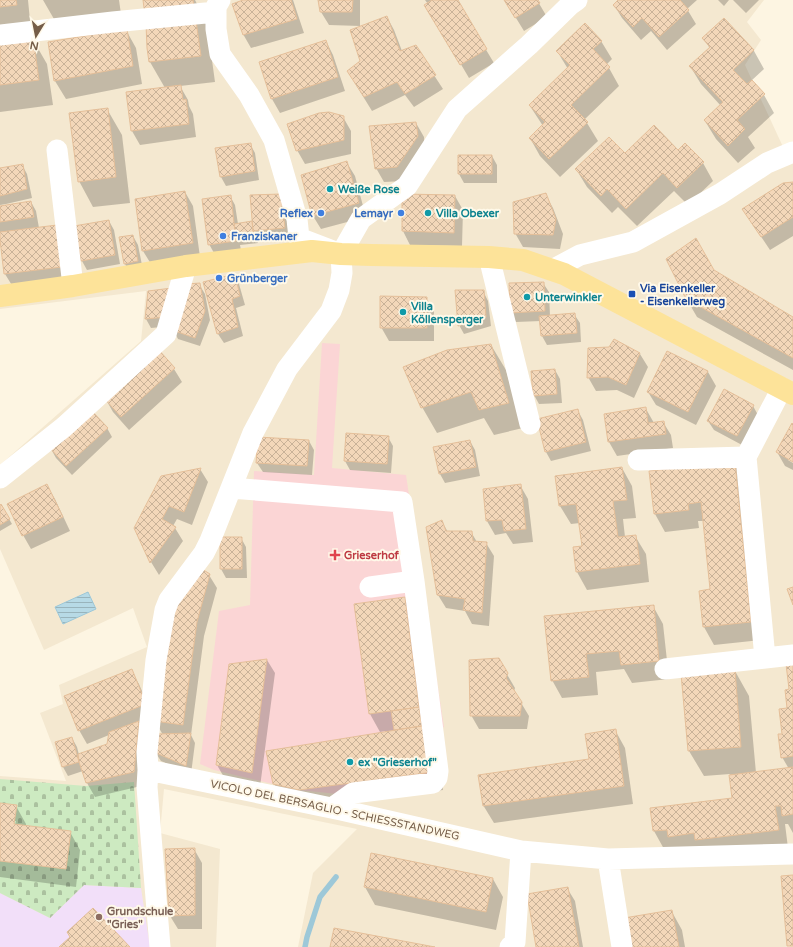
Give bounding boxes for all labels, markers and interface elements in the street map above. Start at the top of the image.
north arrow [16,16,56,56]
text: N [29,38,40,53]
place label: Weiße Rose [338,183,400,196]
marker: Weiße Rose [325,184,335,194]
place label: Reflex [280,207,313,220]
place label: Lemayr [354,207,394,221]
place label: Villa Obexer [436,207,500,220]
marker: Reflex [316,208,326,218]
marker: Lemayr [396,208,406,218]
marker: Villa Obexer [423,208,433,218]
place label: Franziskaner [231,230,298,243]
marker: Franziskaner [218,231,228,241]
place label: Grünberger [227,272,288,286]
marker: Grünberger [214,273,224,283]
place label: Via Eisenkeller - Eisenkellerweg [640,282,725,309]
marker: Via Eisenkeller - Eisenkellerweg [627,289,637,299]
place label: Unterwinkler [535,291,602,304]
marker: Unterwinkler [522,292,532,302]
place label: Villa Köllensperger [411,300,484,327]
marker: Villa Köllensperger [398,307,408,317]
marker: Grieserhof [329,549,341,561]
place label: Grieserhof [344,549,400,562]
place label: ex "Grieserhof" [358,756,437,769]
marker: ex "Grieserhof" [345,757,355,767]
street label: VICOLO DEL BERSAGLIO - SCHIESSSTANDWEG [209,777,461,843]
place label: Grundschule "Gries" [107,905,174,931]
marker: Grundschule "Gries" [94,912,104,922]

